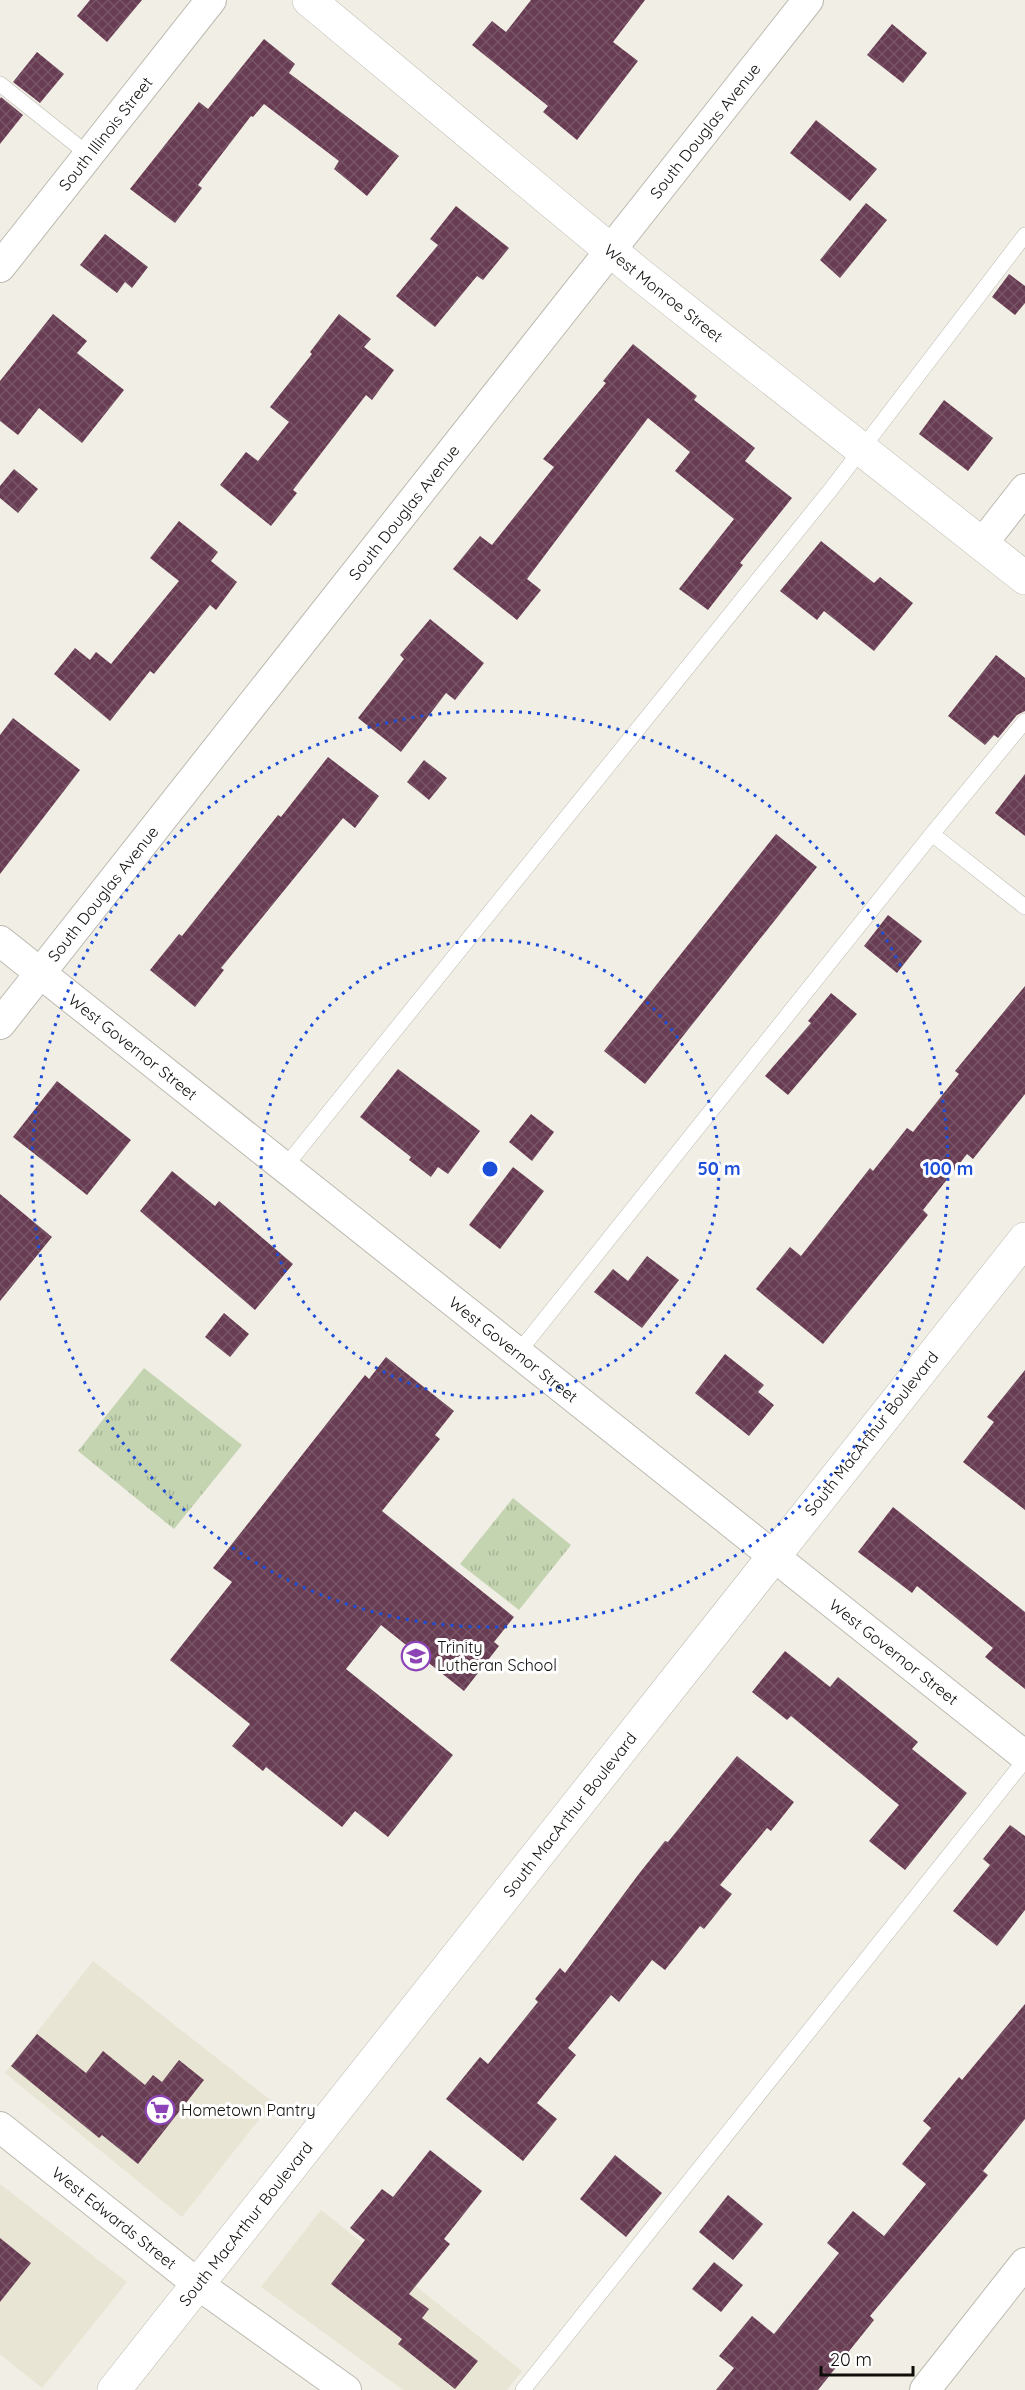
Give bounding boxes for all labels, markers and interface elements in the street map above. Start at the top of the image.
street label: South Douglas Avenue [645,59,764,202]
street label: South Illinois Street [54,73,157,195]
street label: West Monroe Street [600,239,727,346]
street label: South Douglas Avenue [344,440,463,584]
street label: South Douglas Avenue [43,822,162,965]
street label: West Governor Street [65,989,202,1104]
text: 50 m [697,1157,741,1180]
text: 100 m [923,1157,973,1180]
centre of rings [480,1159,500,1179]
street label: West Governor Street [445,1292,582,1407]
street label: South MacArthur Boulevard [800,1347,942,1520]
street label: West Governor Street [825,1594,962,1709]
place label: Trinity Lutheran School [437,1637,557,1675]
school or university icon: Trinity Lutheran School [400,1640,432,1672]
street label: South MacArthur Boulevard [498,1728,641,1901]
supermarket icon: Hometown Pantry [144,2094,176,2126]
place label: Hometown Pantry [181,2100,316,2120]
street label: South MacArthur Boulevard [174,2138,317,2310]
street label: West Edwards Street [48,2162,181,2273]
scale bar [821,2339,912,2377]
text: 20 m [830,2348,872,2371]

